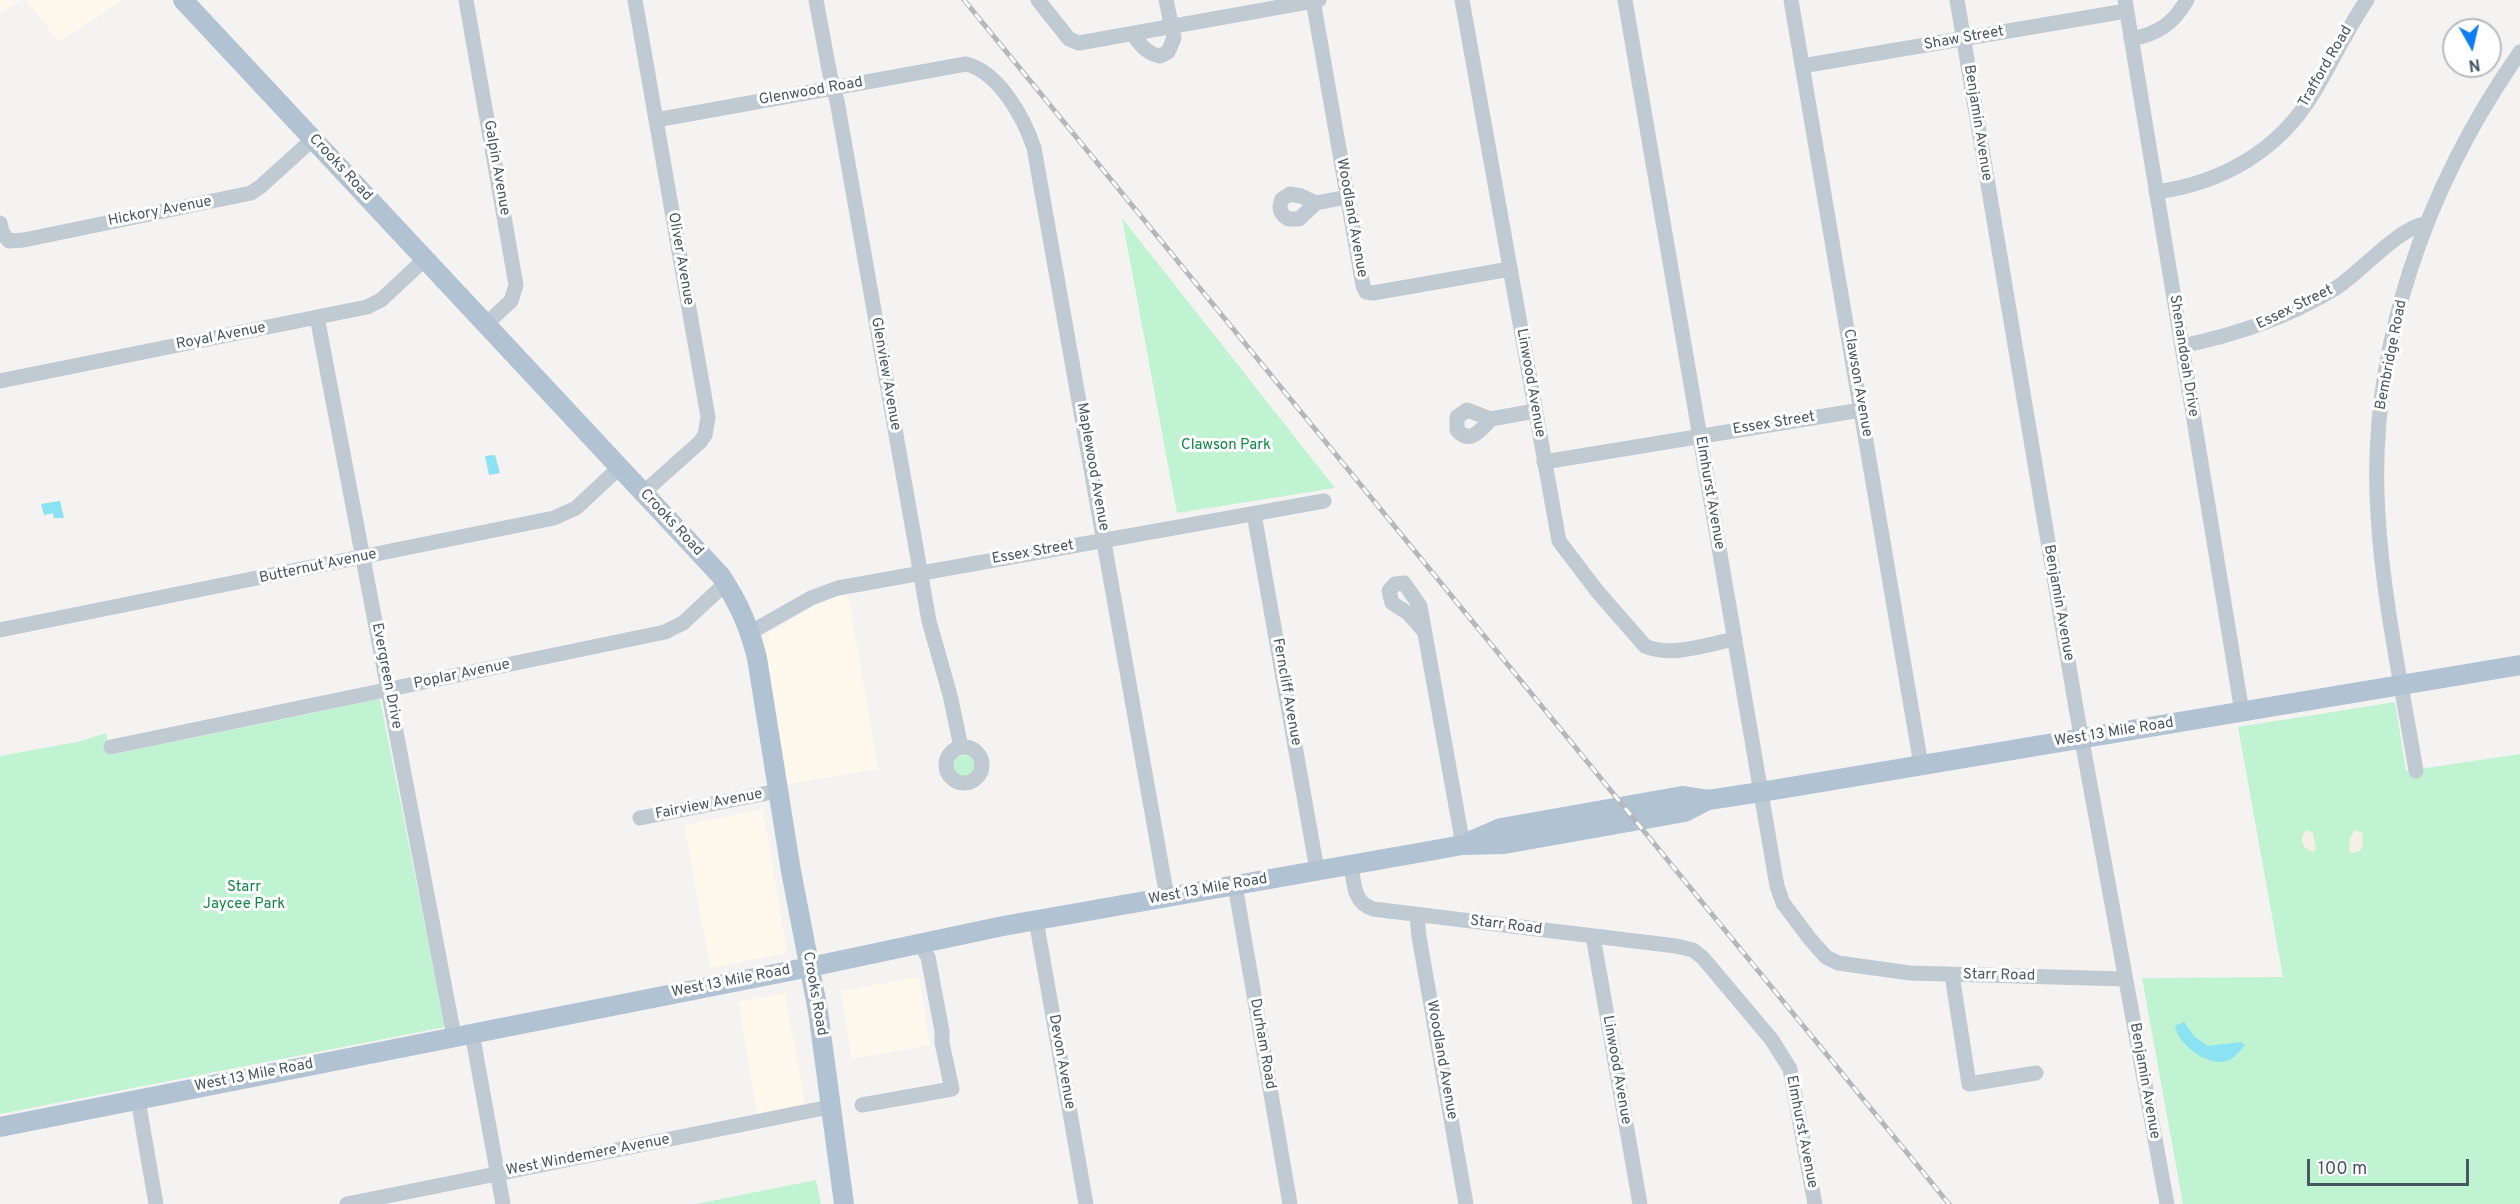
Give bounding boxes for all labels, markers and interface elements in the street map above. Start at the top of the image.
north arrow [2442,18,2502,78]
street label: Shaw Street [1923,23,2005,55]
street label: Trafford Road [2295,23,2357,111]
text: N [2467,53,2481,75]
street label: Benjamin Avenue [1959,64,1995,182]
street label: Glenwood Road [758,74,864,110]
street label: Galpin Avenue [479,119,513,217]
street label: Crooks Road [304,131,376,205]
street label: Woodland Avenue [1332,157,1370,279]
street label: Hickory Avenue [107,193,213,231]
street label: Oliver Avenue [663,211,697,307]
street label: Essex Street [2254,282,2336,334]
street label: Shenandoah Drive [2164,294,2202,418]
street label: Bembridge Road [2372,298,2412,412]
street label: Glenview Avenue [866,316,904,432]
street label: Royal Avenue [175,319,267,355]
street label: Linwood Avenue [1512,327,1548,439]
street label: Clawson Avenue [1839,328,1875,438]
street label: Maplewood Avenue [1072,401,1112,533]
street label: Essex Street [1732,409,1816,439]
street label: Elmhurst Avenue [1690,435,1728,551]
park label: Clawson Park [1181,437,1271,455]
street label: Crooks Road [635,486,707,560]
street label: Essex Street [991,537,1075,569]
street label: Benjamin Avenue [2039,544,2077,662]
street label: Butternut Avenue [258,546,378,588]
street label: Evergreen Drive [367,621,405,731]
street label: Ferncliff Avenue [1268,637,1304,747]
street label: Poplar Avenue [412,656,512,694]
street label: West 13 Mile Road [2053,715,2175,751]
street label: Fairview Avenue [654,786,764,824]
street label: West 13 Mile Road [1147,871,1269,909]
park label: Starr Jaycee Park [203,879,285,914]
street label: Starr Road [1469,913,1543,939]
street label: Crooks Road [798,951,830,1037]
street label: West 13 Mile Road [670,962,792,1002]
street label: Starr Road [1963,966,2035,986]
street label: Durham Road [1245,997,1279,1091]
street label: Woodland Avenue [1422,999,1460,1121]
street label: Devon Avenue [1044,1013,1078,1111]
street label: Linwood Avenue [1598,1014,1634,1126]
street label: Benjamin Avenue [2125,1022,2163,1140]
street label: West 13 Mile Road [193,1056,315,1096]
street label: Elmhurst Avenue [1781,1074,1821,1190]
street label: West Windemere Avenue [505,1131,671,1181]
scale bar [2310,1147,2472,1185]
text: 100 m [2318,1158,2367,1181]

